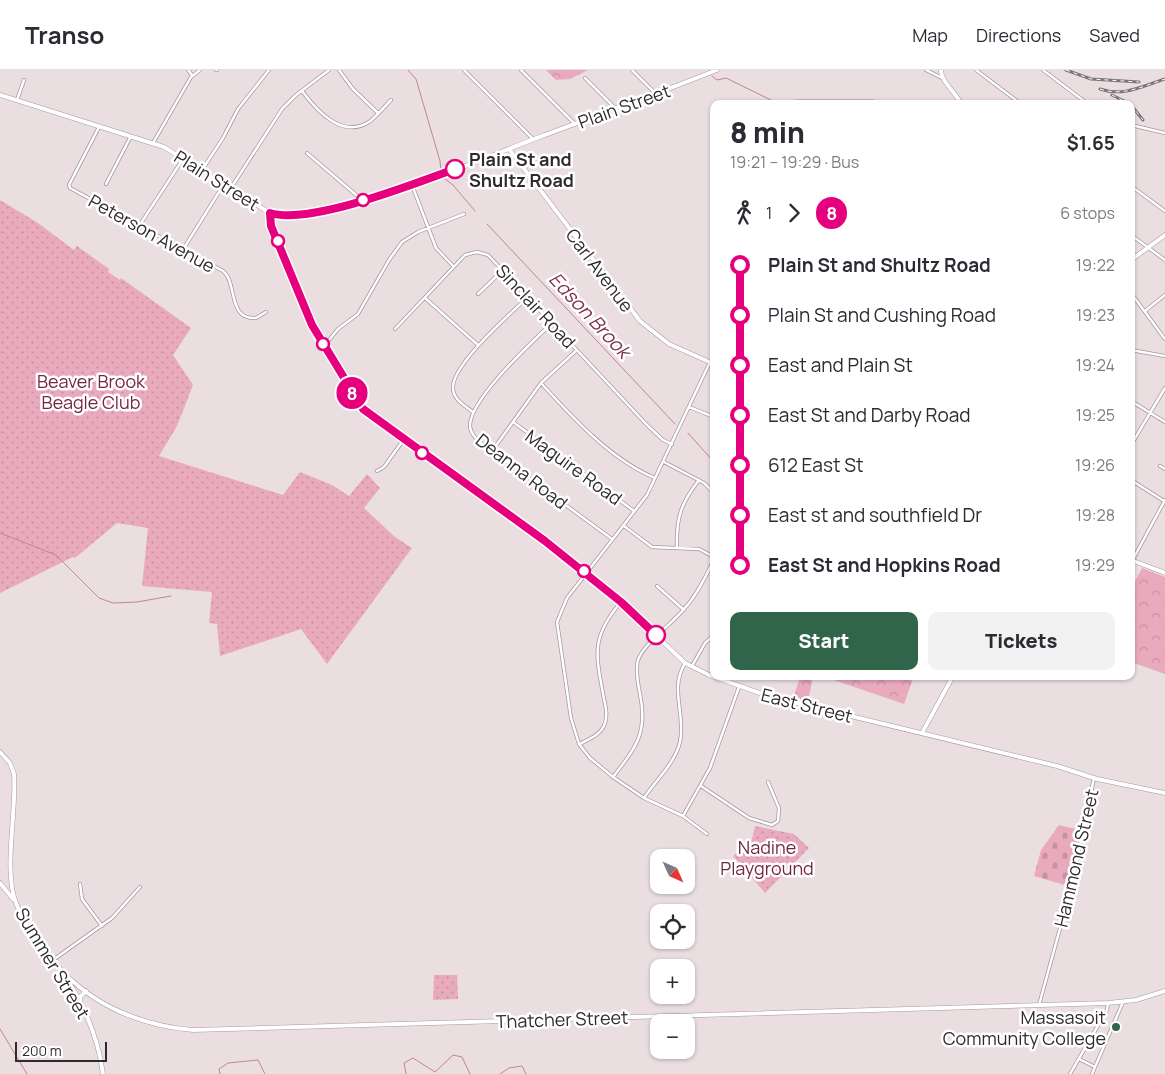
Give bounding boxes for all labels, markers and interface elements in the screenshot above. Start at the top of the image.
text: Transo [25,18,104,51]
text: Map [912,23,948,47]
text: Directions [976,23,1061,47]
text: Saved [1089,23,1140,47]
street label: Plain Street [575,78,673,134]
text: 8 min [730,113,805,151]
text: $1.65 [1067,130,1115,156]
street label: Plain Street [170,144,264,216]
place label: Plain St and Shultz Road [469,147,574,192]
text: 19:21 – 19:29 · Bus [730,151,859,173]
marker: Plain St and Shultz Road [445,159,465,179]
street label: Peterson Avenue [85,188,219,278]
unlabelled marker [356,193,370,207]
icon: walk [730,199,758,227]
icon: forward [780,199,808,227]
text: 8 [826,201,837,225]
text: 1 [766,202,772,224]
text: 6 stops [1060,202,1115,224]
street label: Carl Avenue [561,223,639,317]
unlabelled marker [271,234,285,248]
text: Plain St and Shultz Road [768,252,991,278]
text: 19:22 [1076,254,1115,276]
street label: Sinclair Road [491,259,581,353]
water label: Edson Brook [543,266,638,365]
text: Plain St and Cushing Road [768,302,996,328]
text: 19:23 [1076,304,1115,326]
unlabelled marker [316,337,330,351]
text: East and Plain St [768,352,913,378]
text: 19:24 [1076,354,1115,376]
park label: Beaver Brook Beagle Club [37,369,146,414]
line badge: 8 [336,377,368,409]
text: 8 [346,381,358,405]
text: East St and Darby Road [768,402,970,428]
text: 19:25 [1076,404,1115,426]
street label: Maguire Road [521,424,627,510]
street label: Deanna Road [471,428,573,514]
unlabelled marker [415,446,429,460]
text: 612 East St [768,452,864,478]
text: 19:26 [1075,454,1115,476]
text: East st and southfield Dr [768,502,982,528]
text: 19:28 [1076,504,1115,526]
text: East St and Hopkins Road [768,552,1001,578]
text: 19:29 [1075,554,1115,576]
unlabelled marker [577,564,591,578]
button: Start [730,612,918,670]
button: Tickets [928,612,1115,670]
unlabelled marker [646,625,666,645]
street label: East Street [759,682,855,728]
street label: Hammond Street [1048,787,1104,929]
park label: Nadine Playground [720,835,814,880]
north arrow [650,849,695,894]
map controls [650,849,695,1059]
street label: Summer Street [10,903,96,1023]
button: locate [650,904,695,949]
button: + [650,959,695,1004]
street label: Thatcher Street [495,1005,629,1033]
place label: Massasoit Community College [943,1005,1106,1050]
button: − [650,1014,695,1059]
marker: Massasoit Community College [1110,1021,1122,1033]
scale bar [15,1039,108,1062]
text: 200 m [22,1041,62,1060]

